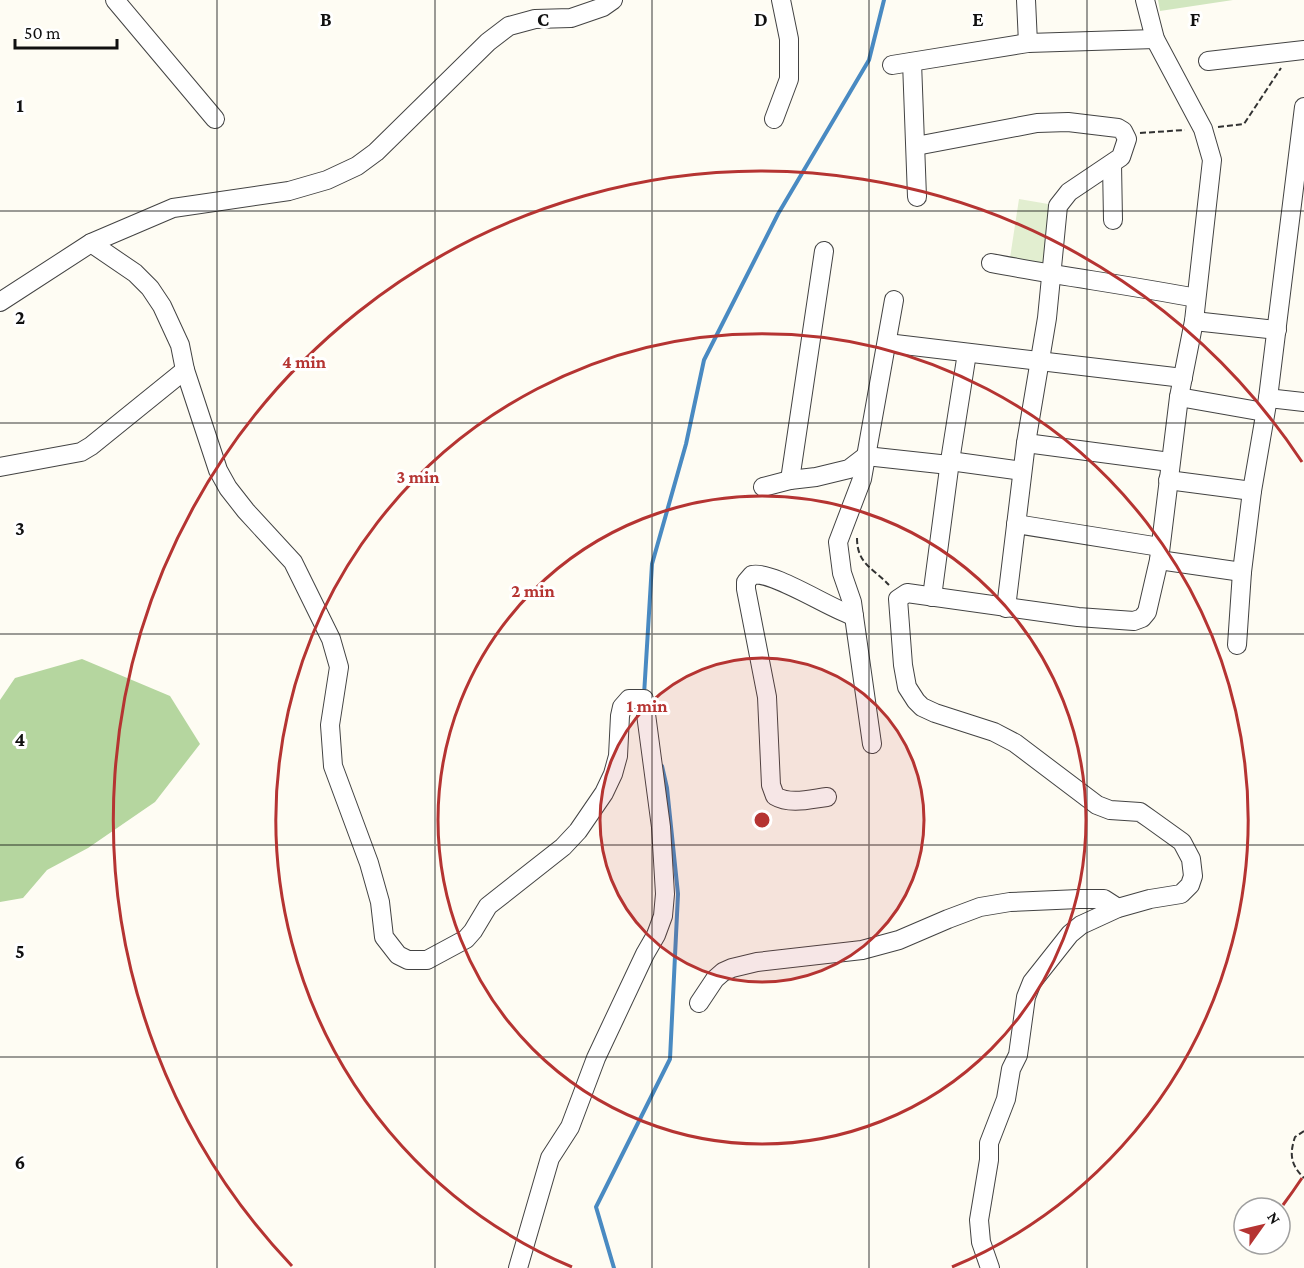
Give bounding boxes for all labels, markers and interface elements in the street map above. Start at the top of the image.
text: B [320,8,332,30]
text: C [537,8,549,30]
text: D [754,8,768,30]
text: E [972,8,984,30]
text: F [1190,8,1201,30]
scale bar [15,12,117,50]
text: 50 m [24,23,61,43]
text: 1 [16,94,24,116]
text: 2 [15,306,25,328]
text: 4 min [282,352,327,372]
text: 3 min [396,467,440,487]
text: 3 [15,517,25,539]
text: 2 min [511,581,555,601]
text: 1 min [627,696,668,716]
text: 4 [15,728,26,750]
centre of rings [752,810,772,830]
text: 5 [15,940,25,962]
text: 6 [15,1151,25,1173]
north arrow [1232,1196,1292,1256]
text: N [1264,1209,1284,1227]

